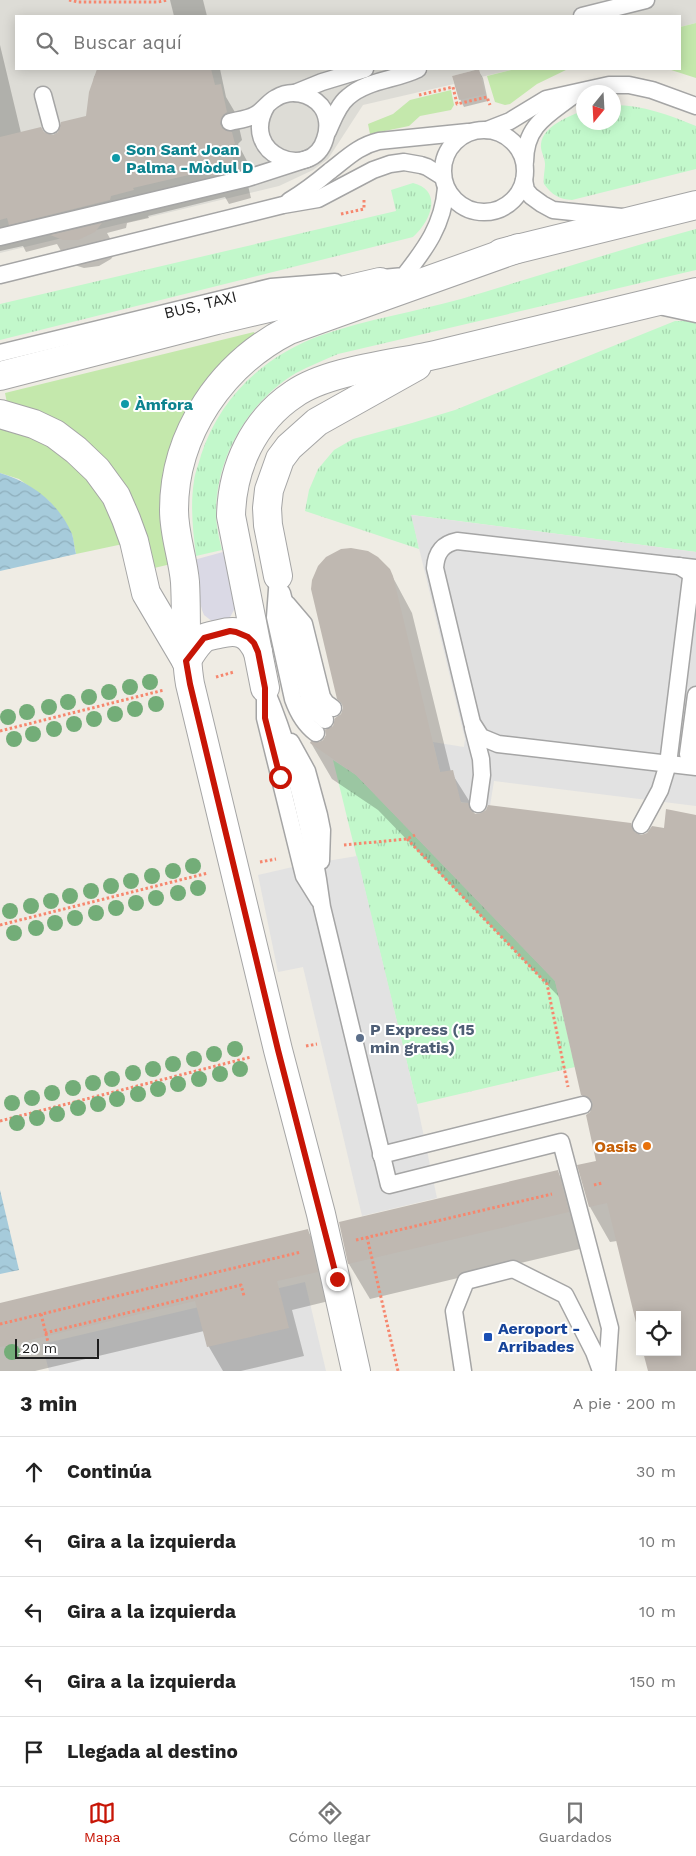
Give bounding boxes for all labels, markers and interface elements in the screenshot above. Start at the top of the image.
search box [15,15,681,70]
icon: search [33,29,61,57]
text: Buscar aquí [73,31,182,54]
north arrow [576,85,621,130]
place label: Son Sant Joan Palma -Mòdul D [126,140,253,177]
marker: Son Sant Joan Palma -Mòdul D [110,152,122,164]
street label: BUS, TAXI [162,286,238,322]
place label: Àmfora [135,395,194,414]
marker: Àmfora [119,398,131,410]
route start [269,766,292,789]
place label: P Express (15 min gratis) [370,1020,475,1057]
marker: P Express (15 min gratis) [354,1032,366,1044]
place label: Oasis [594,1137,637,1156]
marker: Oasis [641,1140,653,1152]
route end [326,1268,349,1291]
map controls [636,1311,681,1356]
button: locate [636,1311,681,1356]
place label: Aeroport - Arribades [498,1319,581,1356]
marker: Aeroport - Arribades [482,1331,494,1343]
scale bar [15,1336,99,1359]
text: 20 m [22,1340,57,1356]
text: 3 min [20,1391,77,1416]
text: A pie · 200 m [573,1394,676,1413]
icon: ahead [20,1458,48,1486]
text: Continúa [67,1460,151,1483]
text: 30 m [636,1462,676,1481]
icon: left [20,1528,48,1556]
text: Gira a la izquierda [67,1530,236,1553]
text: 10 m [639,1532,676,1551]
icon: left [20,1598,48,1626]
text: Gira a la izquierda [67,1600,236,1623]
text: 10 m [639,1602,676,1621]
icon: left [20,1668,48,1696]
text: Gira a la izquierda [67,1670,236,1693]
text: 150 m [630,1672,676,1691]
icon: arrive [20,1738,48,1766]
text: Llegada al destino [67,1740,238,1763]
tab: Mapa [84,1799,120,1845]
tab: Cómo llegar [288,1799,371,1845]
tab: Guardados [539,1799,612,1845]

